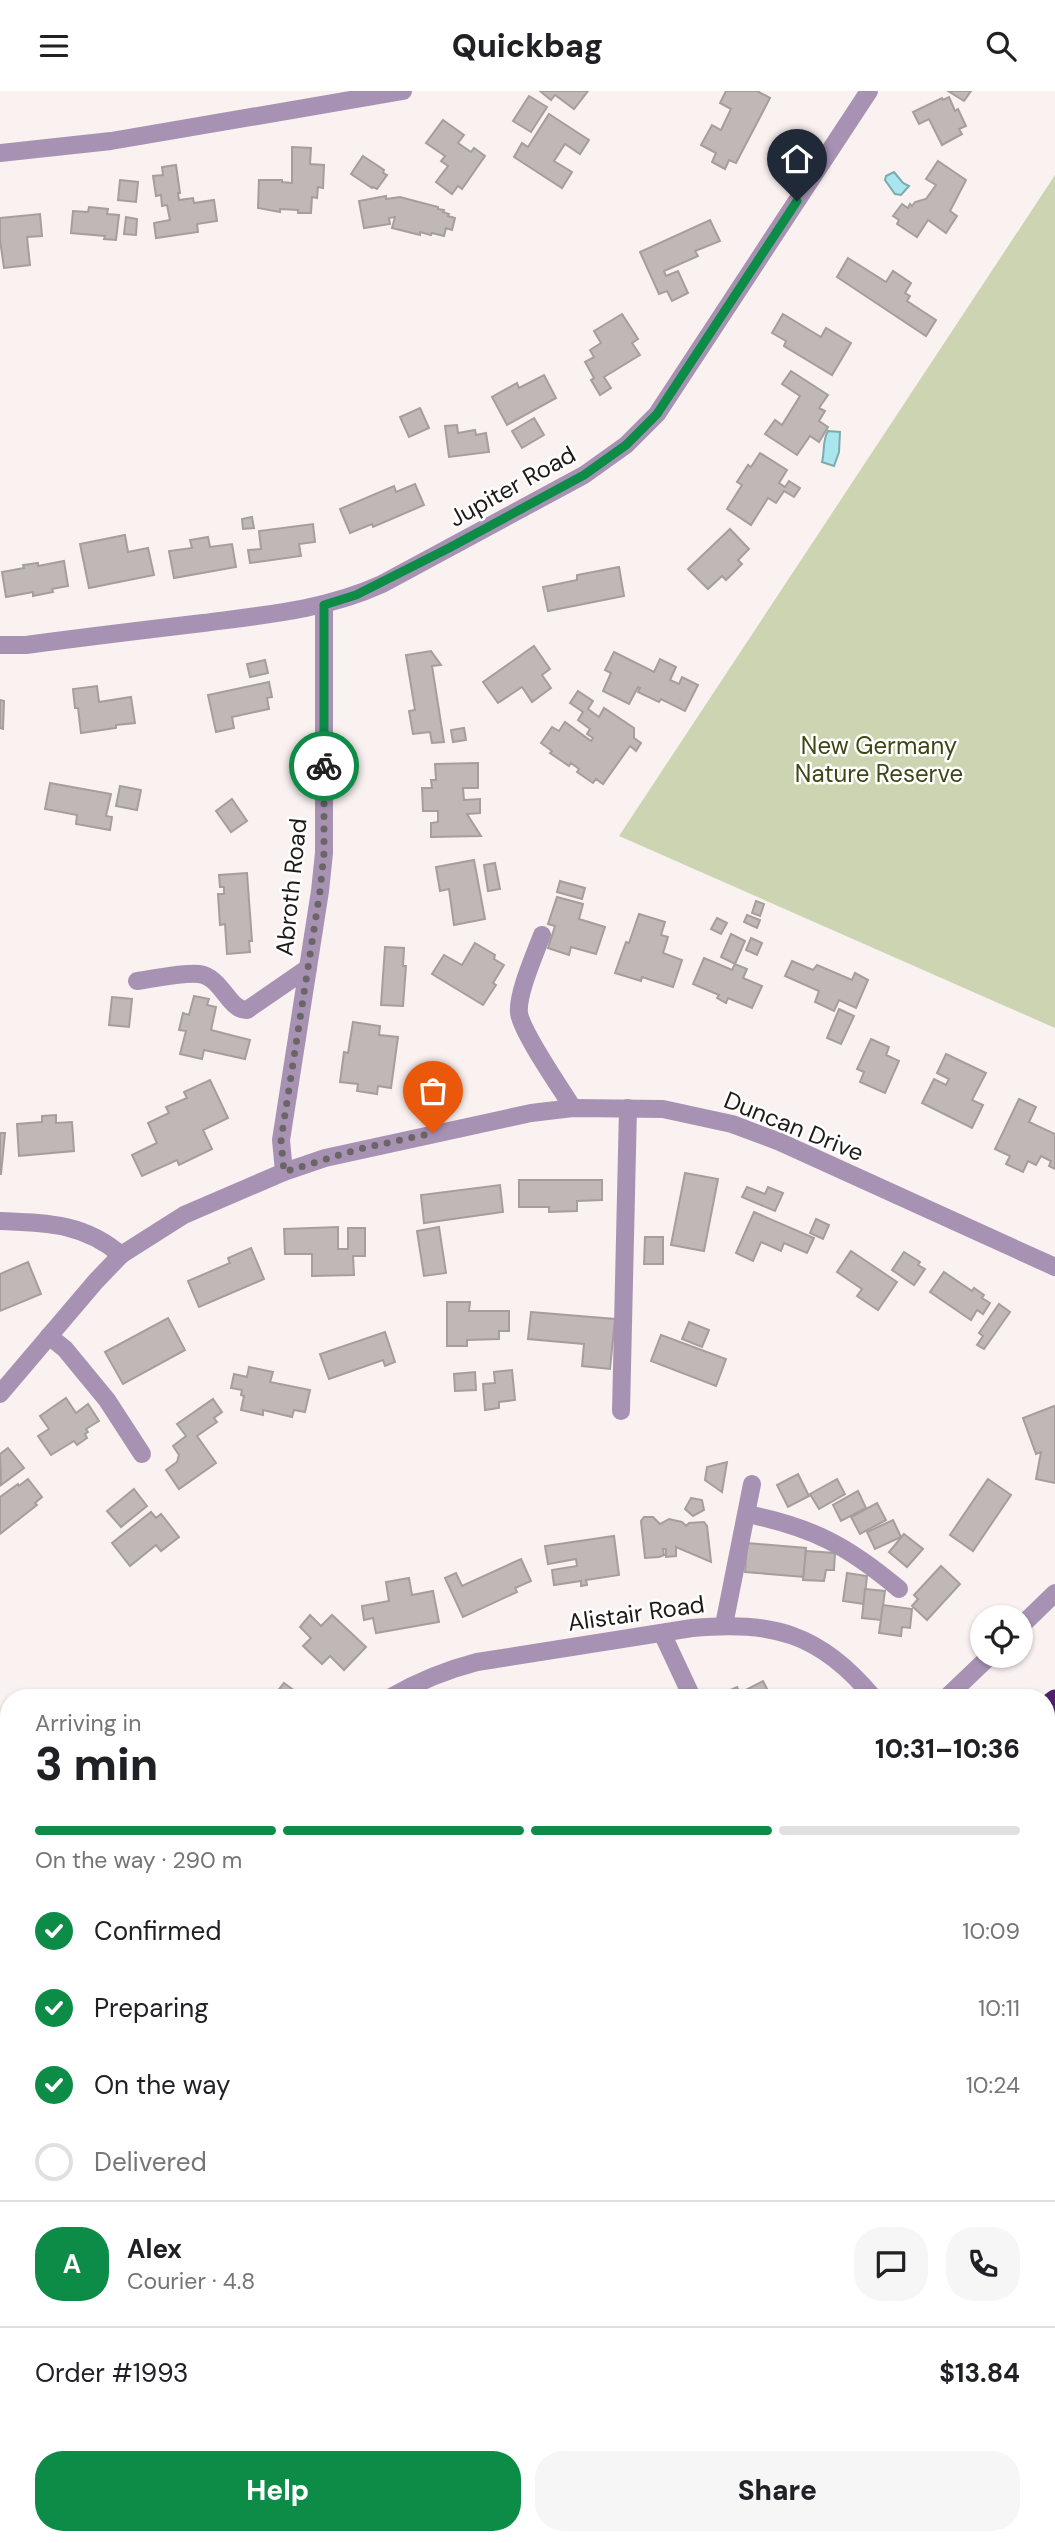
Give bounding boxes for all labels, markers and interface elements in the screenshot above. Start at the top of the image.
text: Quickbag [452,25,603,67]
icon: menu [35,27,73,65]
icon: search [982,27,1020,65]
pin [767,129,827,201]
icon: home [778,140,816,178]
street label: Jupiter Road [443,438,581,534]
park label: New Germany Nature Reserve [795,730,963,789]
courier [289,731,359,801]
icon: bike [305,747,343,785]
street label: Abroth Road [268,816,314,958]
pin [403,1061,463,1133]
icon: bag [414,1072,452,1110]
street label: Duncan Drive [720,1084,868,1168]
street label: Alistair Road [566,1588,706,1638]
map controls [970,1605,1033,1668]
button: locate [970,1605,1033,1668]
text: Arriving in [35,1708,141,1738]
text: 10:31–10:36 [875,1732,1020,1766]
text: 3 min [35,1734,158,1794]
text: On the way · 290 m [35,1845,242,1875]
icon: check [35,1912,73,1950]
text: Confirmed [94,1914,221,1948]
text: 10:09 [962,1916,1020,1946]
icon: check [35,1989,73,2027]
text: Preparing [94,1991,209,2025]
text: 10:11 [978,1993,1020,2023]
icon: check [35,2066,73,2104]
text: On the way [94,2068,230,2102]
text: 10:24 [966,2070,1020,2100]
text: Delivered [94,2145,207,2179]
button: chat [854,2227,928,2301]
button: phone [946,2227,1020,2301]
text: Alex [127,2232,182,2266]
text: A [63,2247,81,2281]
text: Courier · 4.8 [127,2266,255,2296]
text: Order #1993 [35,2356,188,2390]
text: $13.84 [939,2356,1020,2390]
button: Help [35,2451,521,2531]
button: Share [535,2451,1020,2531]

